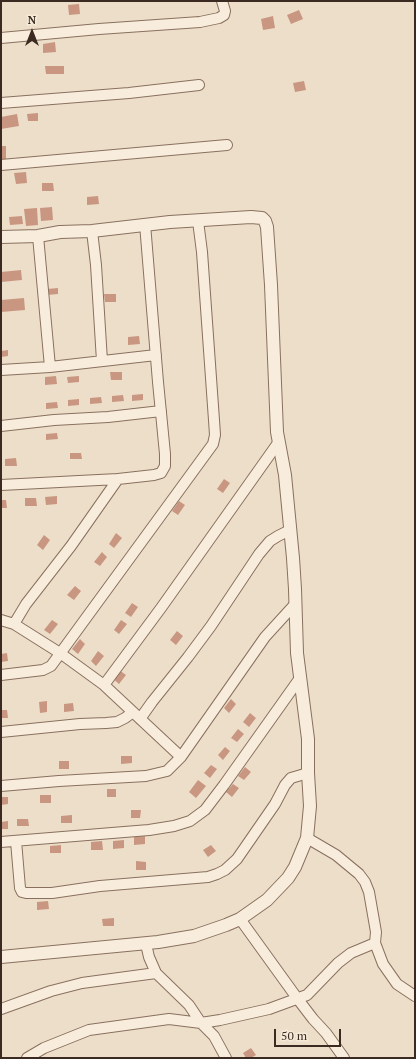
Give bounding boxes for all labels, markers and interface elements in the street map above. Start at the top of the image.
north arrow [12,12,52,52]
text: N [28,13,36,27]
scale bar [276,1021,343,1047]
text: 50 m [281,1028,307,1043]

